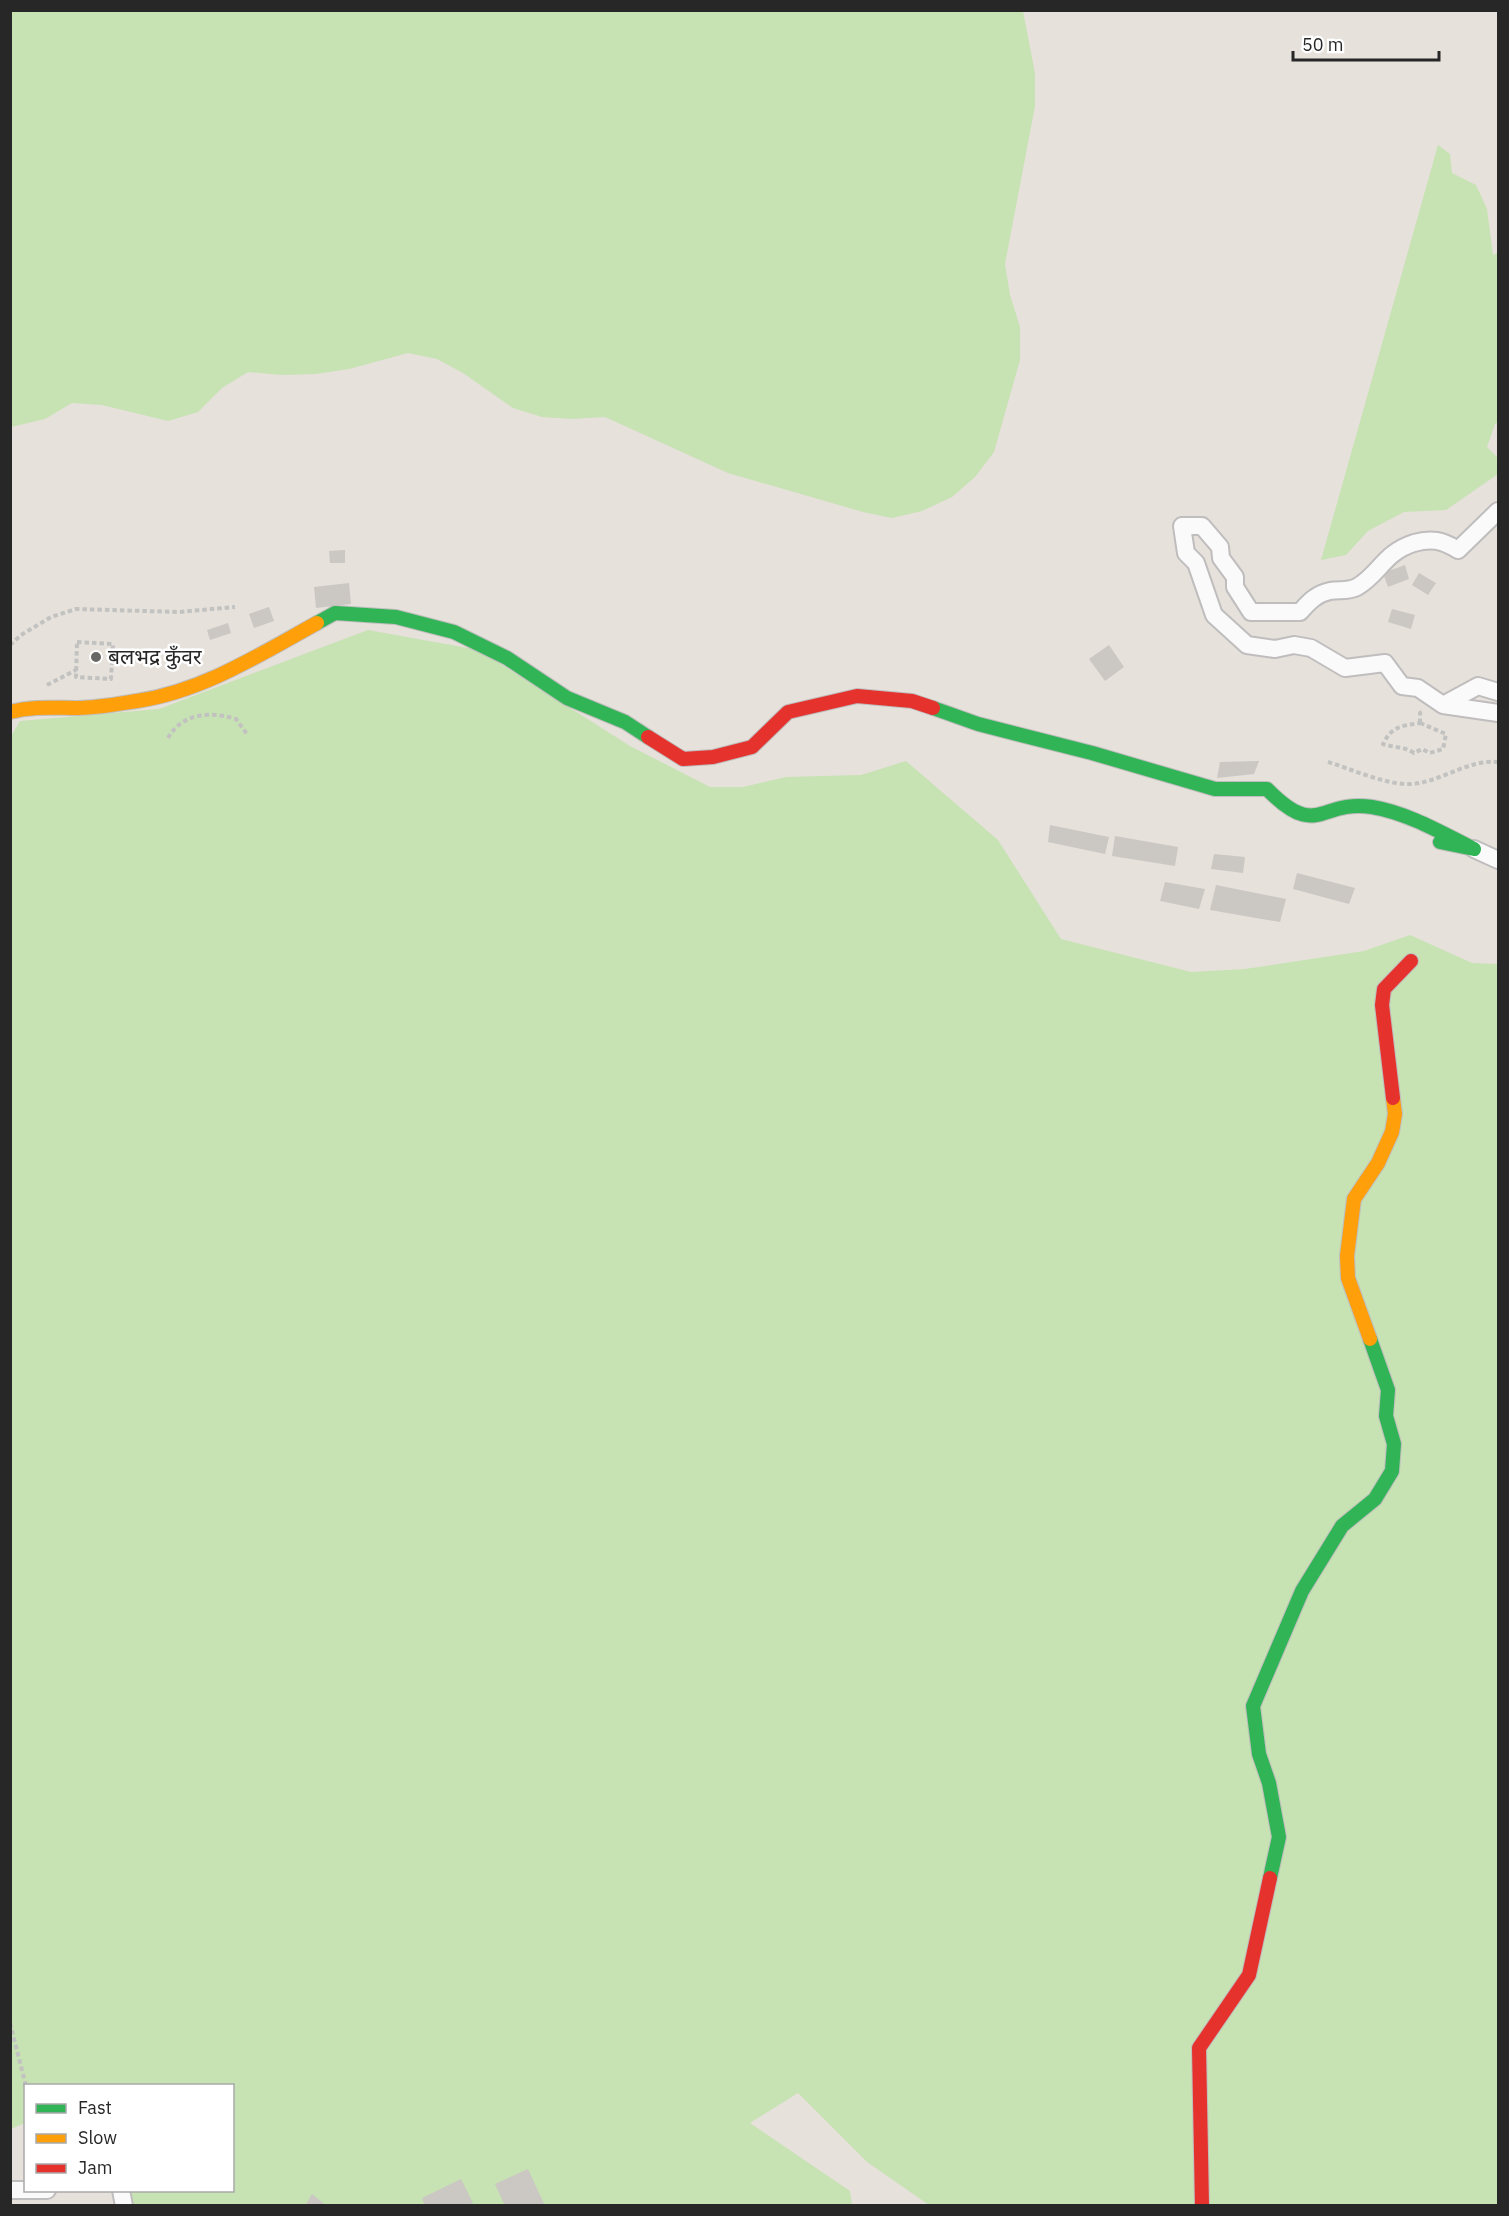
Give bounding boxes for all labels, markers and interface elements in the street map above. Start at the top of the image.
scale bar [1293,24,1438,62]
text: 50 m [1302,33,1344,56]
place label: बलभद्र कुँवर [108,642,202,670]
marker: बलभद्र कुँवर [89,650,103,664]
legend [24,2084,234,2192]
text: Fast [78,2096,112,2119]
text: Slow [78,2126,117,2149]
text: Jam [78,2156,113,2179]

